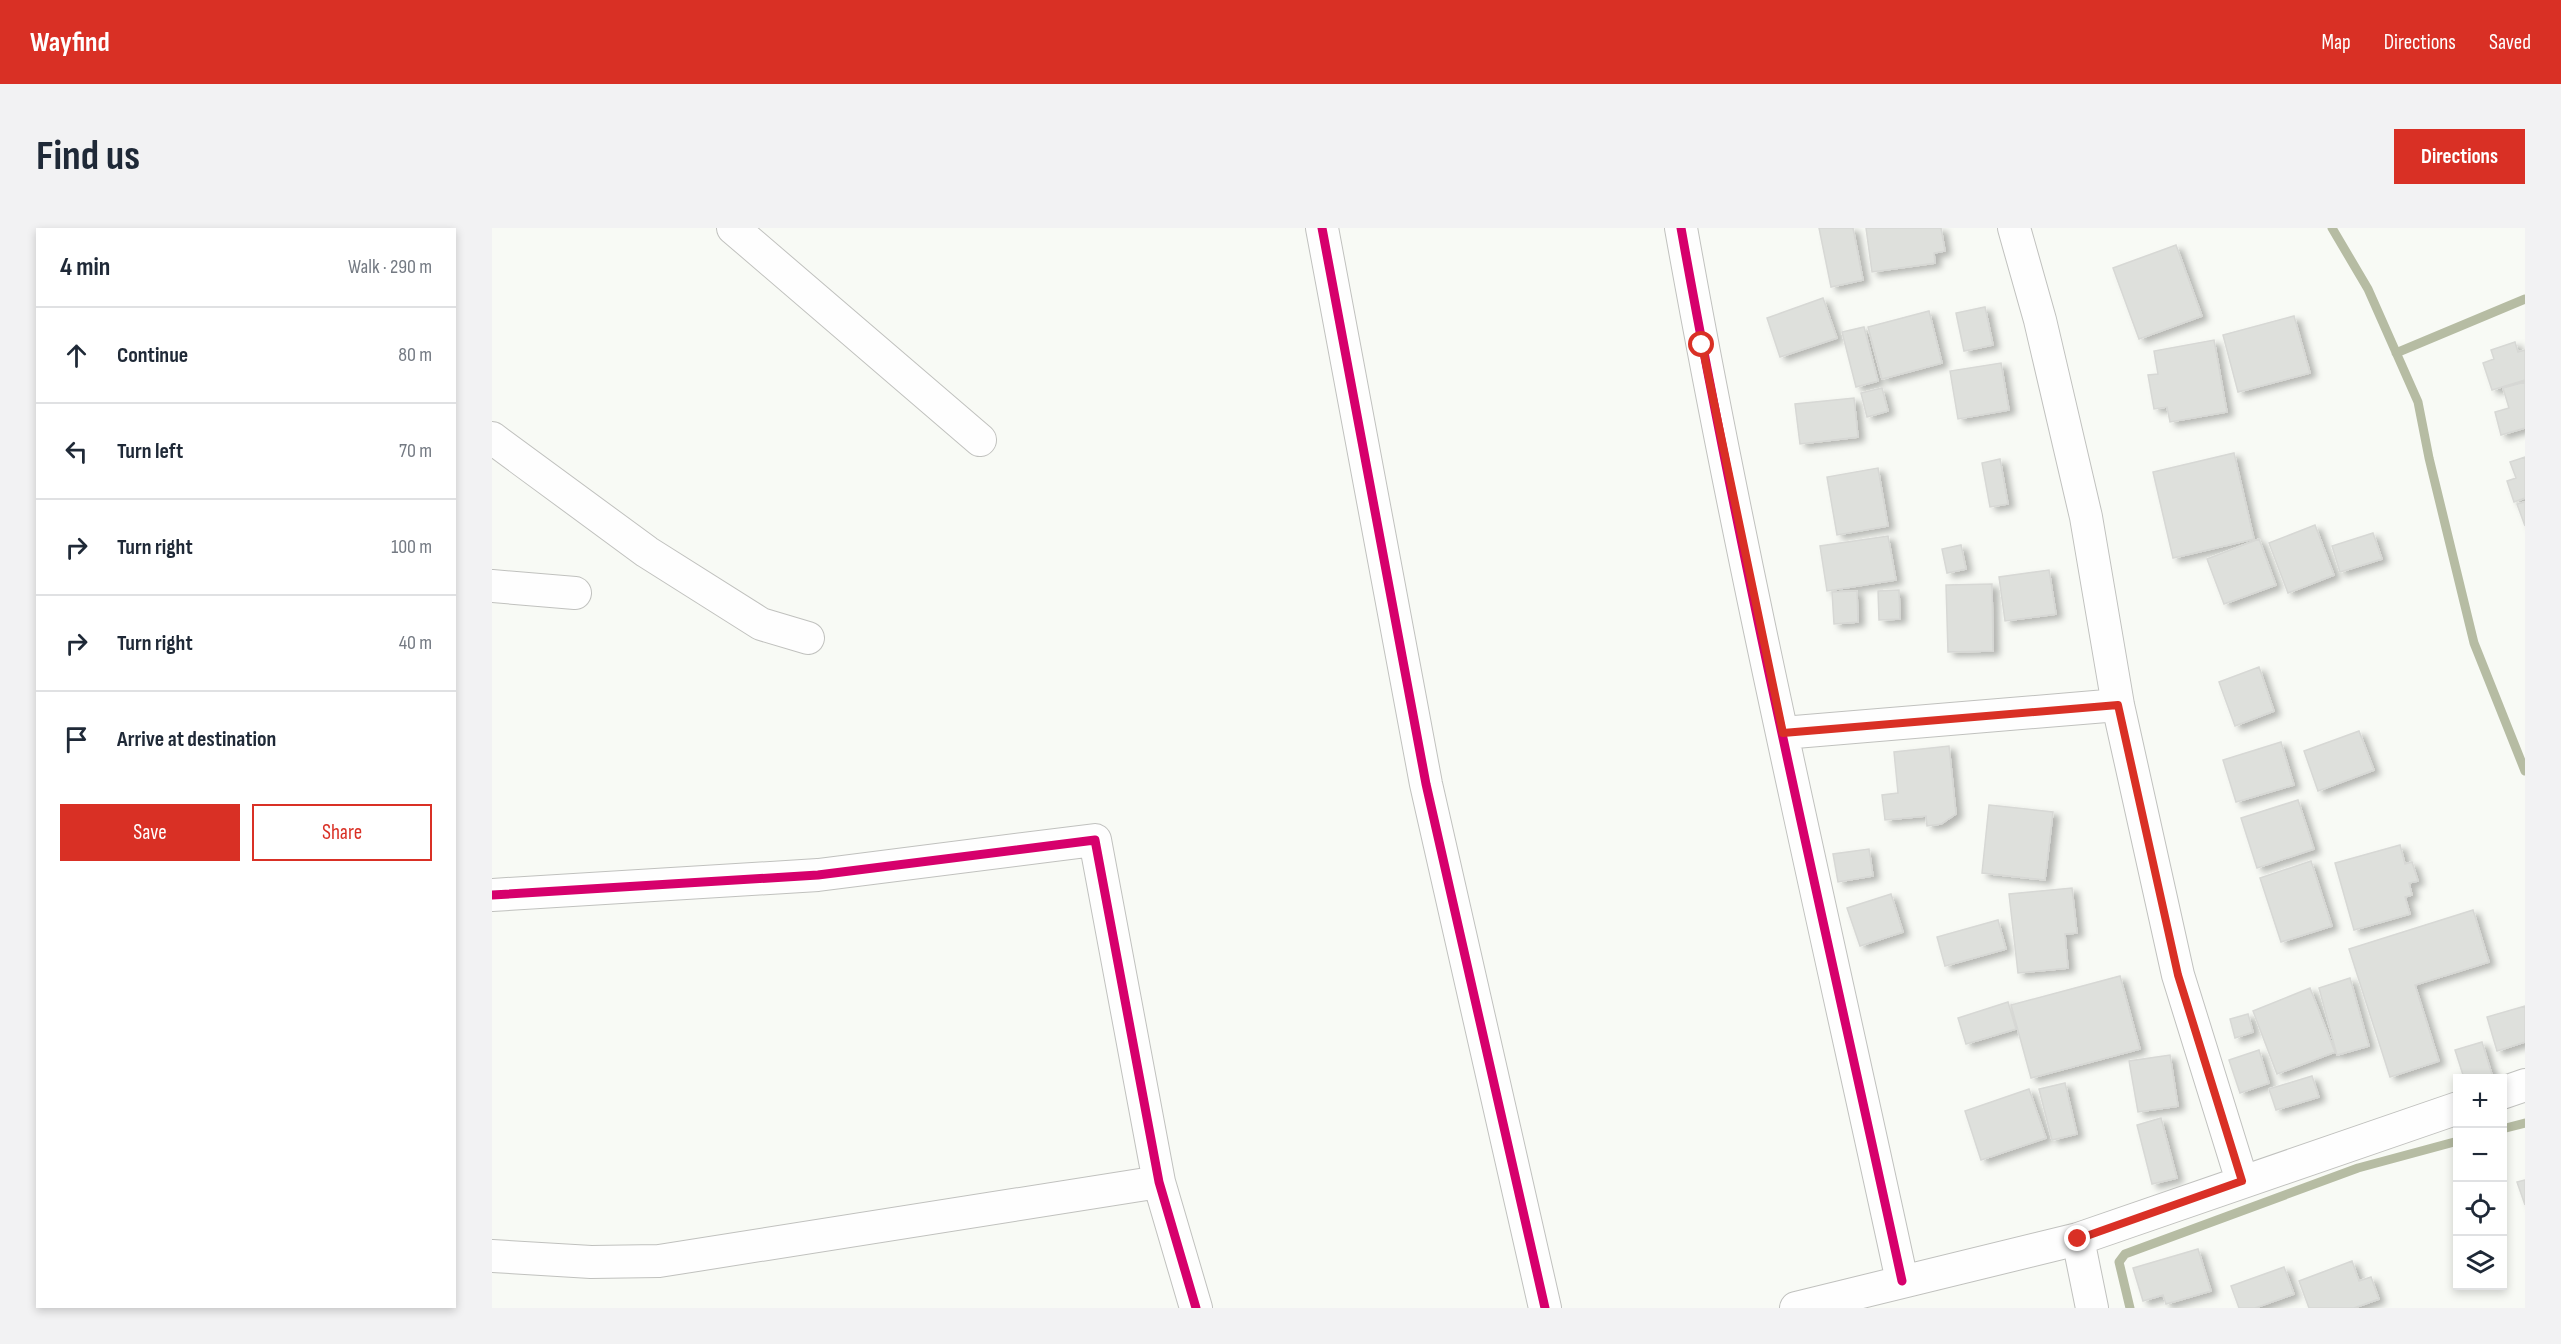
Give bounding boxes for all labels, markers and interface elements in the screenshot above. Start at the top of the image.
text: Wayfind [30,26,110,59]
text: Map [2321,30,2351,55]
text: Directions [2384,30,2456,55]
text: Saved [2489,30,2531,55]
button: Directions [2394,129,2525,184]
text: Find us [36,131,140,182]
text: 4 min [60,252,110,283]
text: Walk · 290 m [348,255,432,279]
route start [1688,331,1714,357]
icon: ahead [60,339,93,372]
text: Continue [117,342,188,369]
text: 80 m [398,343,432,367]
icon: left [60,435,93,468]
text: Turn left [117,438,183,465]
text: 70 m [399,439,432,463]
icon: right [60,531,93,564]
text: Turn right [117,534,193,561]
text: 100 m [391,535,432,559]
icon: right [60,627,93,660]
text: Turn right [117,630,193,657]
text: 40 m [399,631,432,655]
icon: arrive [60,723,93,756]
text: Arrive at destination [117,726,276,753]
button: Save [60,804,240,861]
button: Share [252,804,432,861]
map controls [2453,1074,2507,1290]
button: + [2453,1074,2507,1128]
button: − [2453,1128,2507,1182]
button: locate [2453,1182,2507,1236]
route end [2064,1225,2090,1251]
button: layers [2453,1236,2507,1290]

